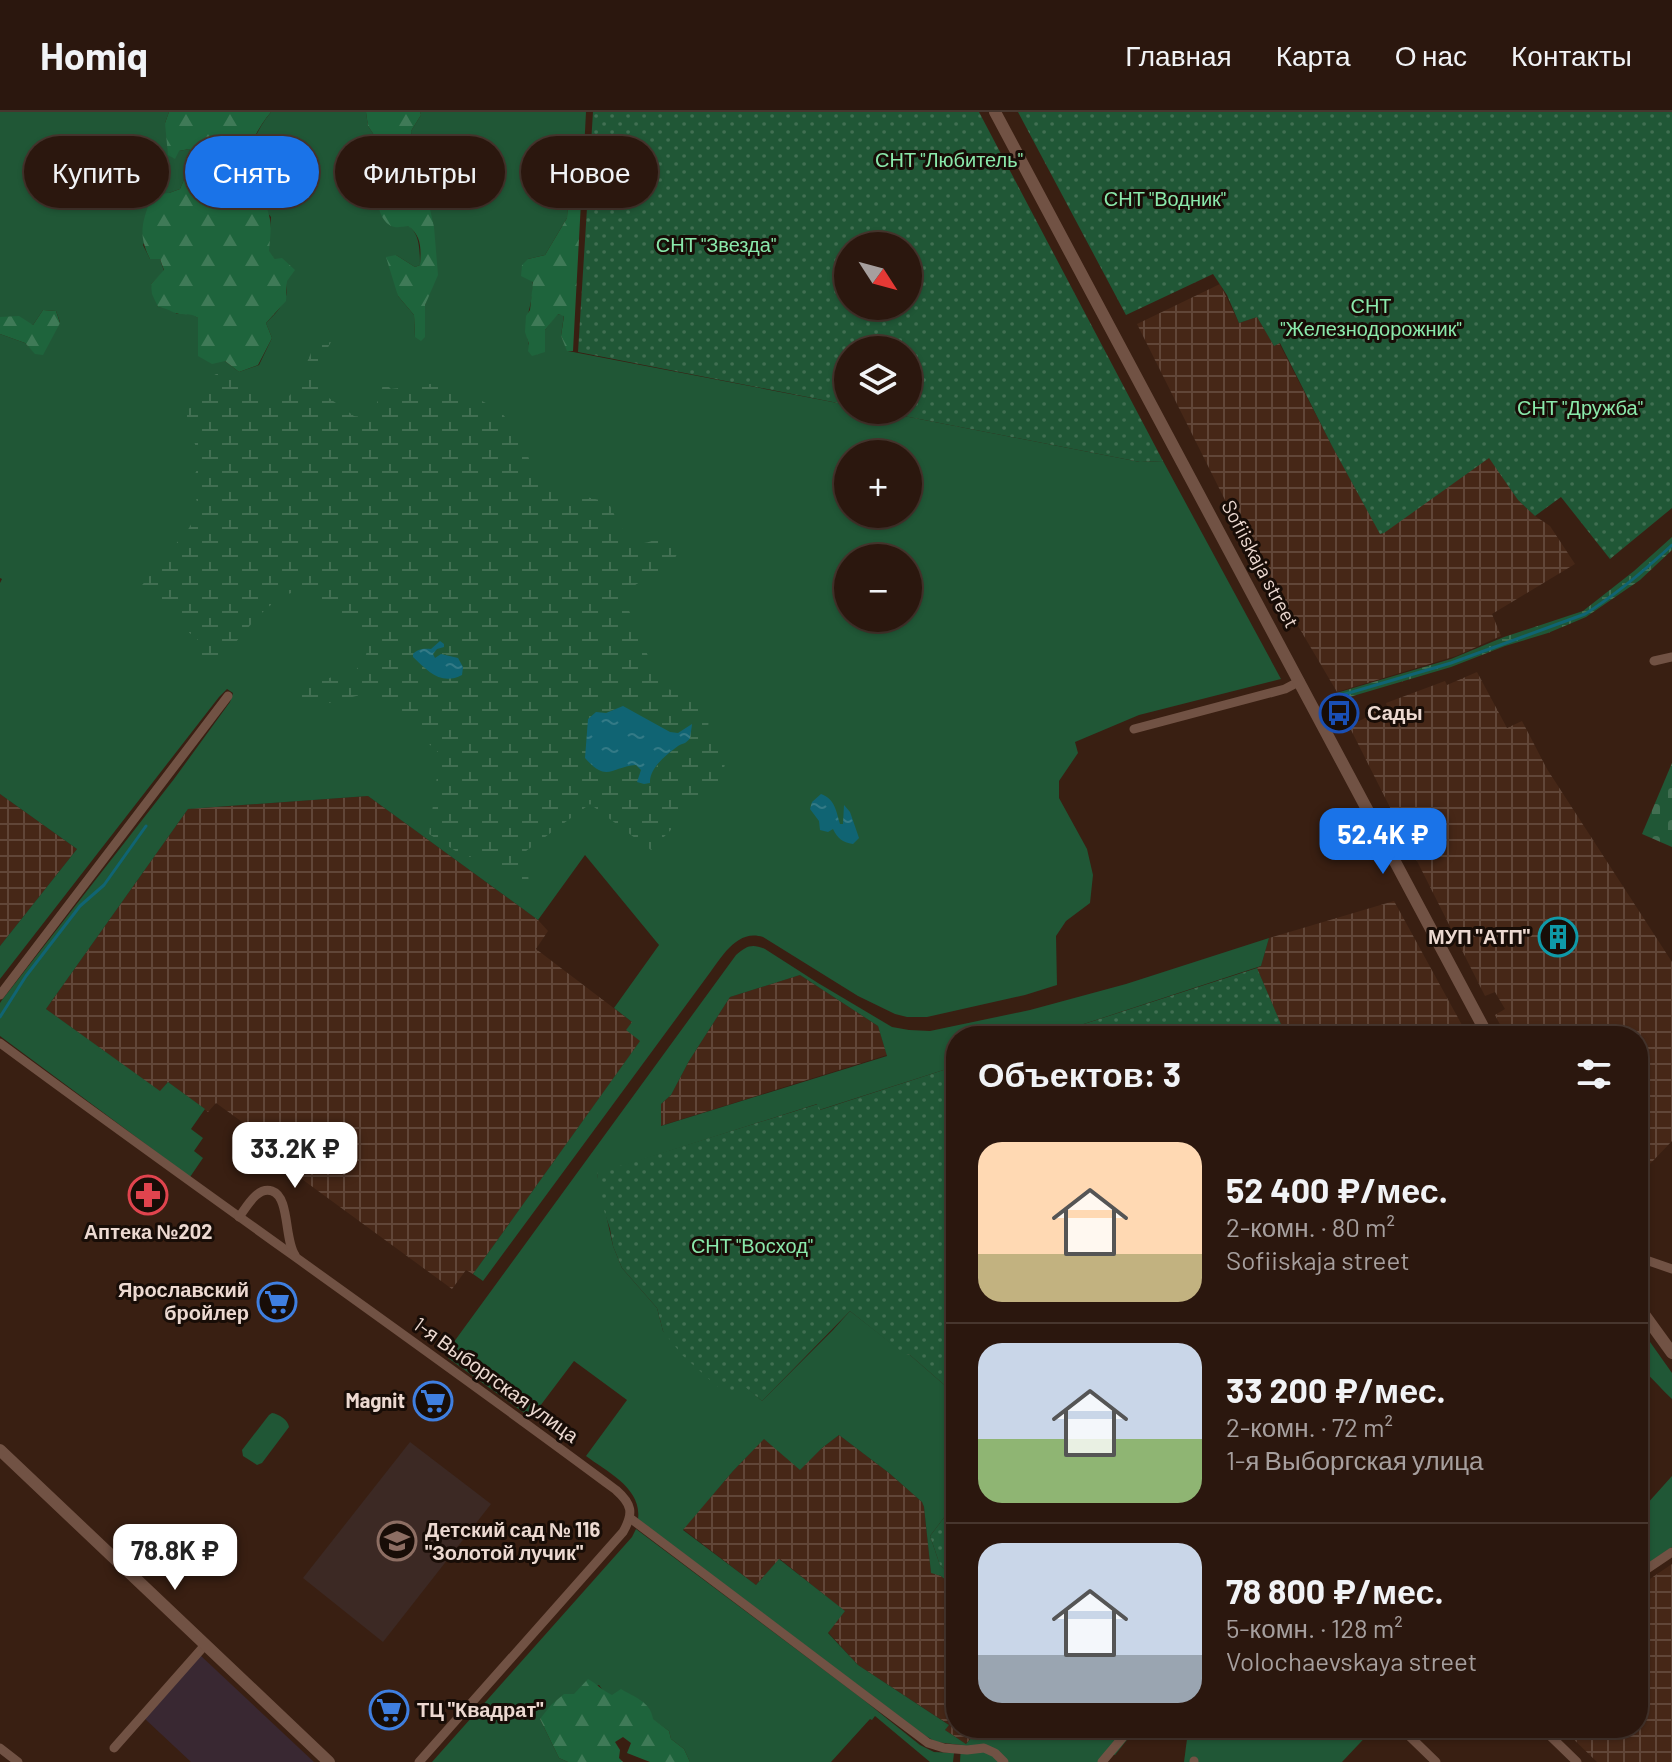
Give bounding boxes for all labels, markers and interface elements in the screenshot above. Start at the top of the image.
text: Homiq [40,32,148,78]
text: Главная [1125,38,1232,72]
text: Карта [1276,38,1351,72]
text: О нас [1395,38,1467,72]
text: Контакты [1511,38,1632,72]
chip: Купить [24,136,169,208]
chip: Снять [185,136,319,208]
chip: Фильтры [335,136,505,208]
chip: Новое [521,136,658,208]
park label: СНТ "Любитель" [875,147,1023,171]
park label: СНТ "Водник" [1104,186,1226,210]
park label: СНТ "Звезда" [656,232,776,256]
north arrow [834,232,922,320]
map controls [834,232,922,632]
park label: СНТ "Железнодорожник" [1280,293,1462,340]
button: layers [834,336,922,424]
park label: СНТ "Дружба" [1517,395,1643,419]
button: + [834,440,922,528]
street label: Sofiiskaja street [1217,496,1305,632]
button: − [834,544,922,632]
bus stop icon: Сады [1318,692,1360,734]
place label: Сады [1367,700,1423,724]
pin: 52.4K ₽ [1309,808,1457,876]
text: 52.4K ₽ [1337,818,1429,849]
building icon: МУП "АТП" [1537,916,1579,958]
place label: МУП "АТП" [1428,924,1530,948]
icon: filters [1572,1052,1616,1096]
text: Объектов: 3 [978,1053,1181,1094]
pin: 33.2K ₽ [221,1122,369,1190]
text: 33.2K ₽ [250,1132,340,1163]
text: 52 400 ₽/мес. [1226,1169,1448,1210]
pharmacy icon: Аптека №202 [127,1174,169,1216]
icon: home [1042,1174,1138,1270]
text: 2-комн. · 80 m² [1226,1211,1395,1242]
place label: Аптека №202 [84,1219,212,1243]
park label: СНТ "Восход" [691,1233,813,1257]
text: Sofiiskaja street [1226,1244,1410,1275]
place label: Ярославский бройлер [118,1277,249,1324]
supermarket icon: Ярославский бройлер [256,1281,298,1323]
street label: 1-я Выборгская улица [409,1311,584,1448]
text: 33 200 ₽/мес. [1226,1369,1446,1410]
icon: home [1042,1375,1138,1471]
supermarket icon: Magnit [412,1380,454,1422]
place label: Magnit [345,1388,405,1412]
text: 2-комн. · 72 m² [1226,1411,1393,1442]
text: 1-я Выборгская улица [1226,1444,1484,1475]
place label: Детский сад № 116 "Золотой лучик" [425,1517,600,1564]
school or university icon: Детский сад № 116 "Золотой лучик" [376,1520,418,1562]
pin: 78.8K ₽ [101,1524,249,1592]
text: 78.8K ₽ [131,1534,219,1565]
text: 78 800 ₽/мес. [1226,1570,1444,1611]
icon: home [1042,1575,1138,1671]
text: 5-комн. · 128 m² [1226,1612,1403,1643]
text: Volochaevskaya street [1226,1645,1477,1676]
supermarket icon: ТЦ "Квадрат" [368,1689,410,1731]
place label: ТЦ "Квадрат" [417,1697,543,1721]

